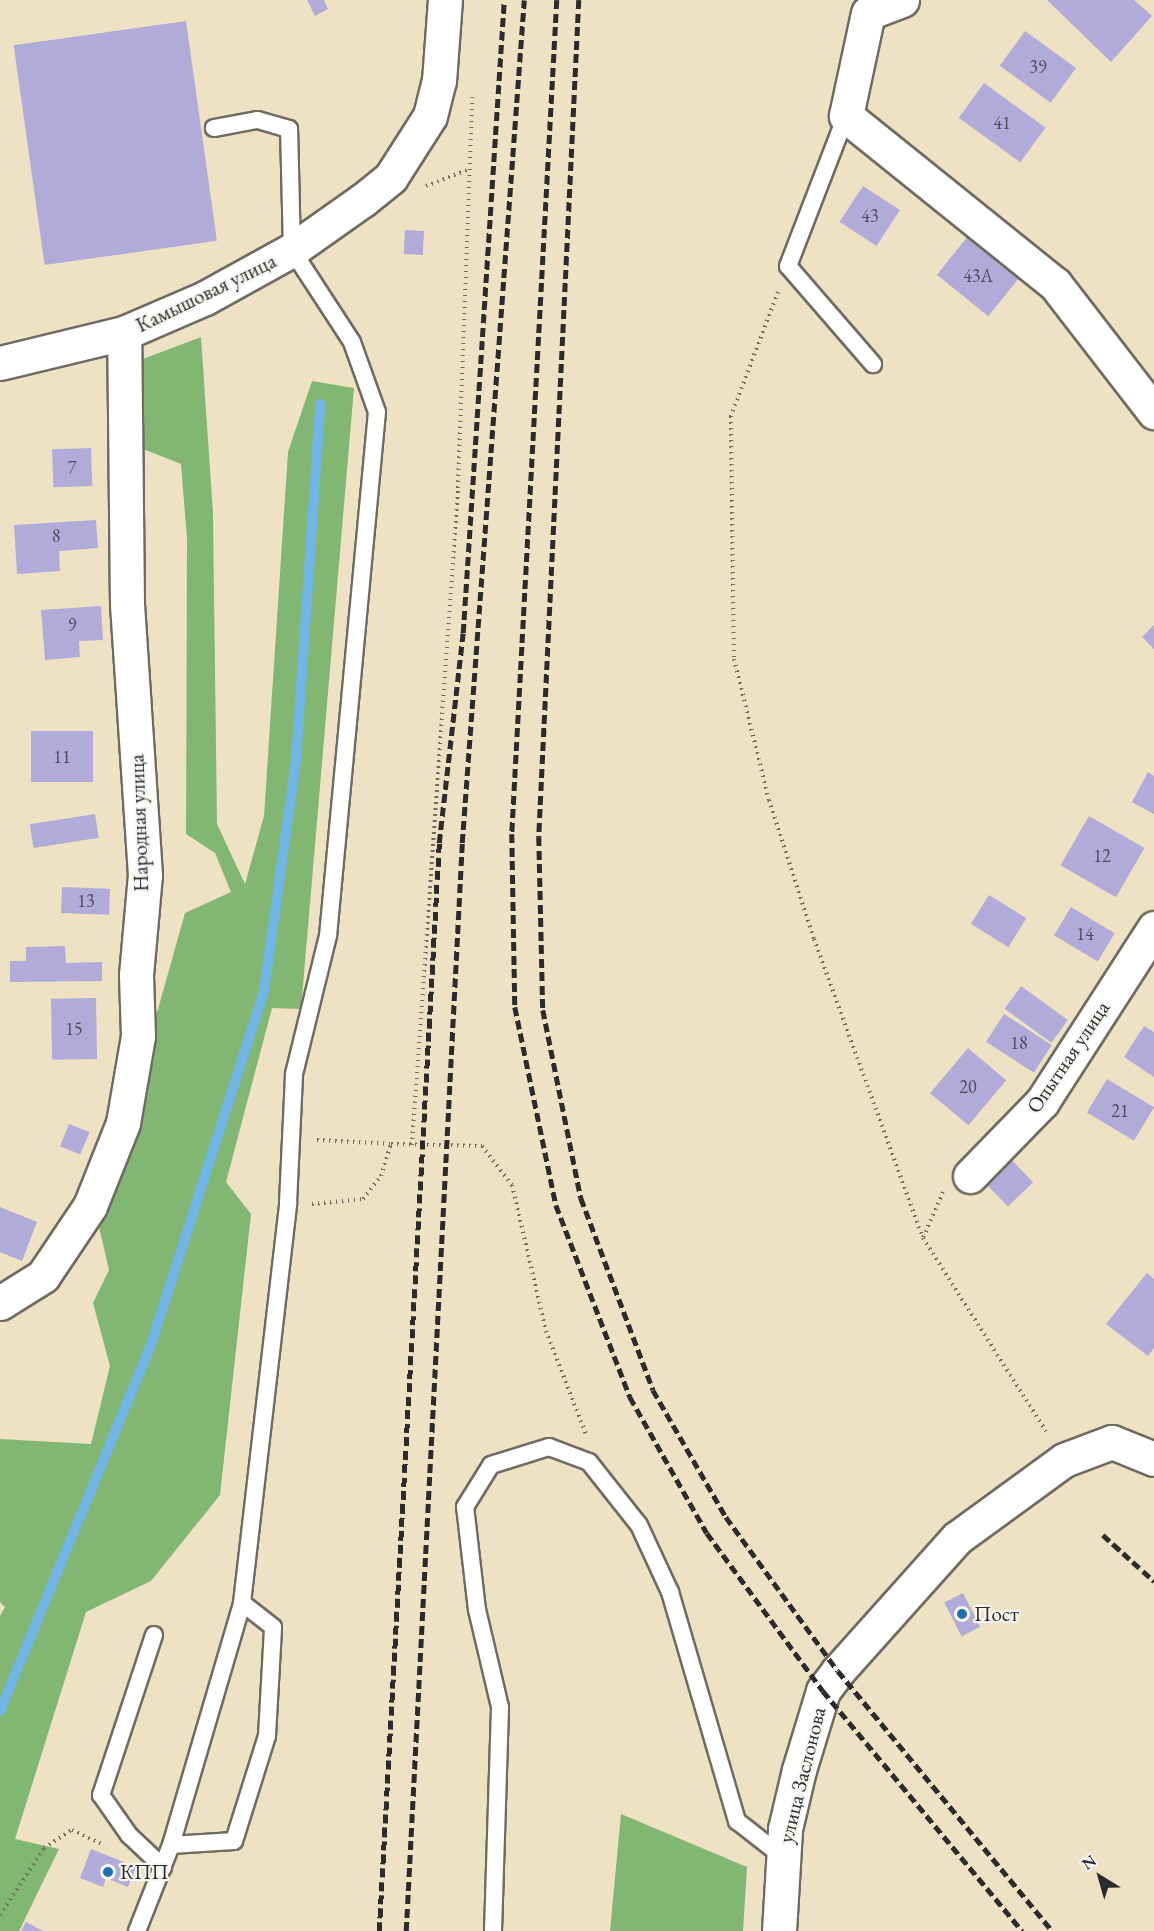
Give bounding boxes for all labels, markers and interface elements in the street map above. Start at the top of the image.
house number: 39 [1029,56,1047,78]
house number: 41 [993,112,1011,134]
house number: 43 [861,205,879,227]
street label: Камышовая улица [132,248,280,338]
house number: 43А [963,265,993,287]
house number: 7 [68,457,76,479]
house number: 8 [52,525,60,547]
house number: 9 [68,614,76,636]
house number: 11 [53,746,71,768]
street label: Народная улица [124,754,154,892]
house number: 12 [1093,845,1111,867]
house number: 13 [77,890,95,912]
house number: 14 [1076,923,1094,945]
street label: Опытная улица [1021,996,1115,1118]
house number: 15 [65,1018,83,1040]
house number: 18 [1010,1032,1028,1054]
house number: 20 [959,1076,977,1098]
house number: 21 [1111,1100,1129,1122]
place label: Пост [974,1601,1019,1627]
marker: Пост [955,1607,969,1621]
street label: улица Заслонова [773,1704,831,1846]
north arrow [1070,1847,1130,1907]
text: N [1077,1850,1100,1875]
place label: КПП [120,1859,169,1885]
marker: КПП [101,1865,115,1879]

